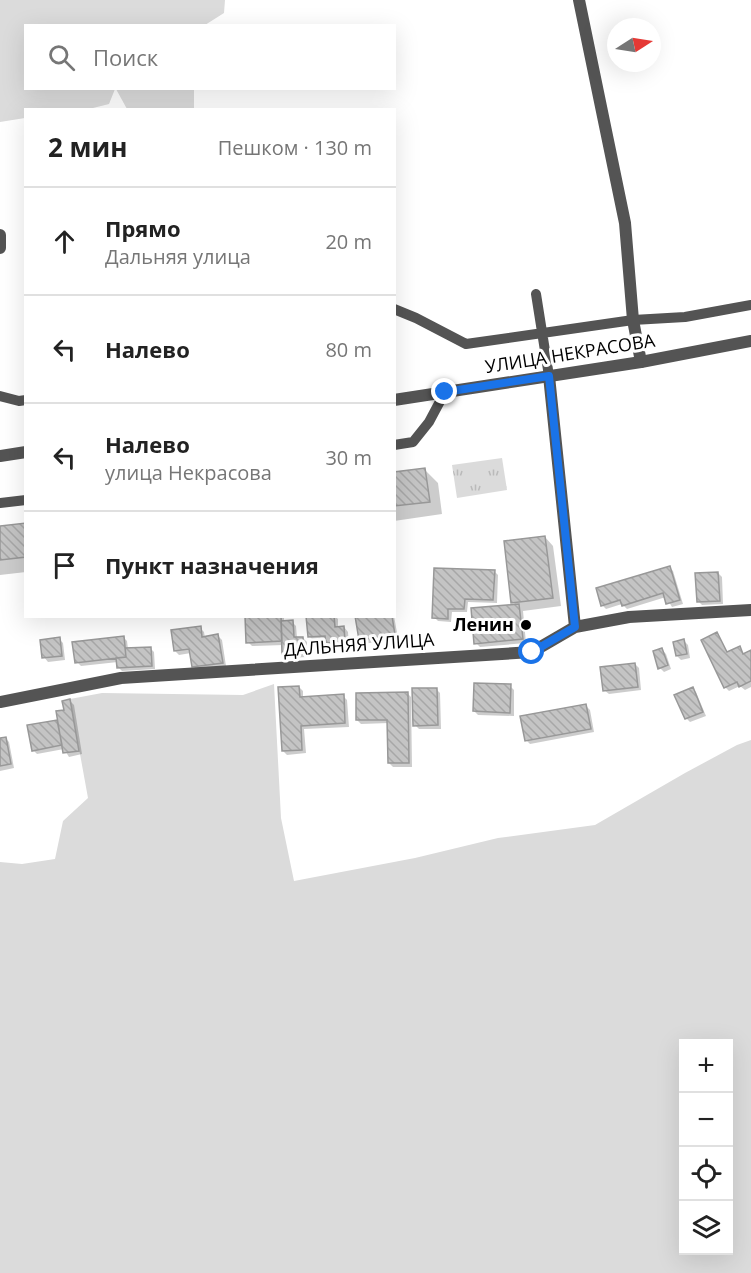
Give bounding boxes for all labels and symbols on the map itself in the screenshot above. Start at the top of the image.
north arrow [607,18,661,72]
street label: УЛИЦА НЕКРАСОВА [483,328,657,378]
route end [431,378,457,404]
place label: Ленин [453,612,514,636]
marker: Ленин [519,618,533,632]
street label: ДАЛЬНЯЯ УЛИЦА [283,627,435,661]
route start [518,638,544,664]

